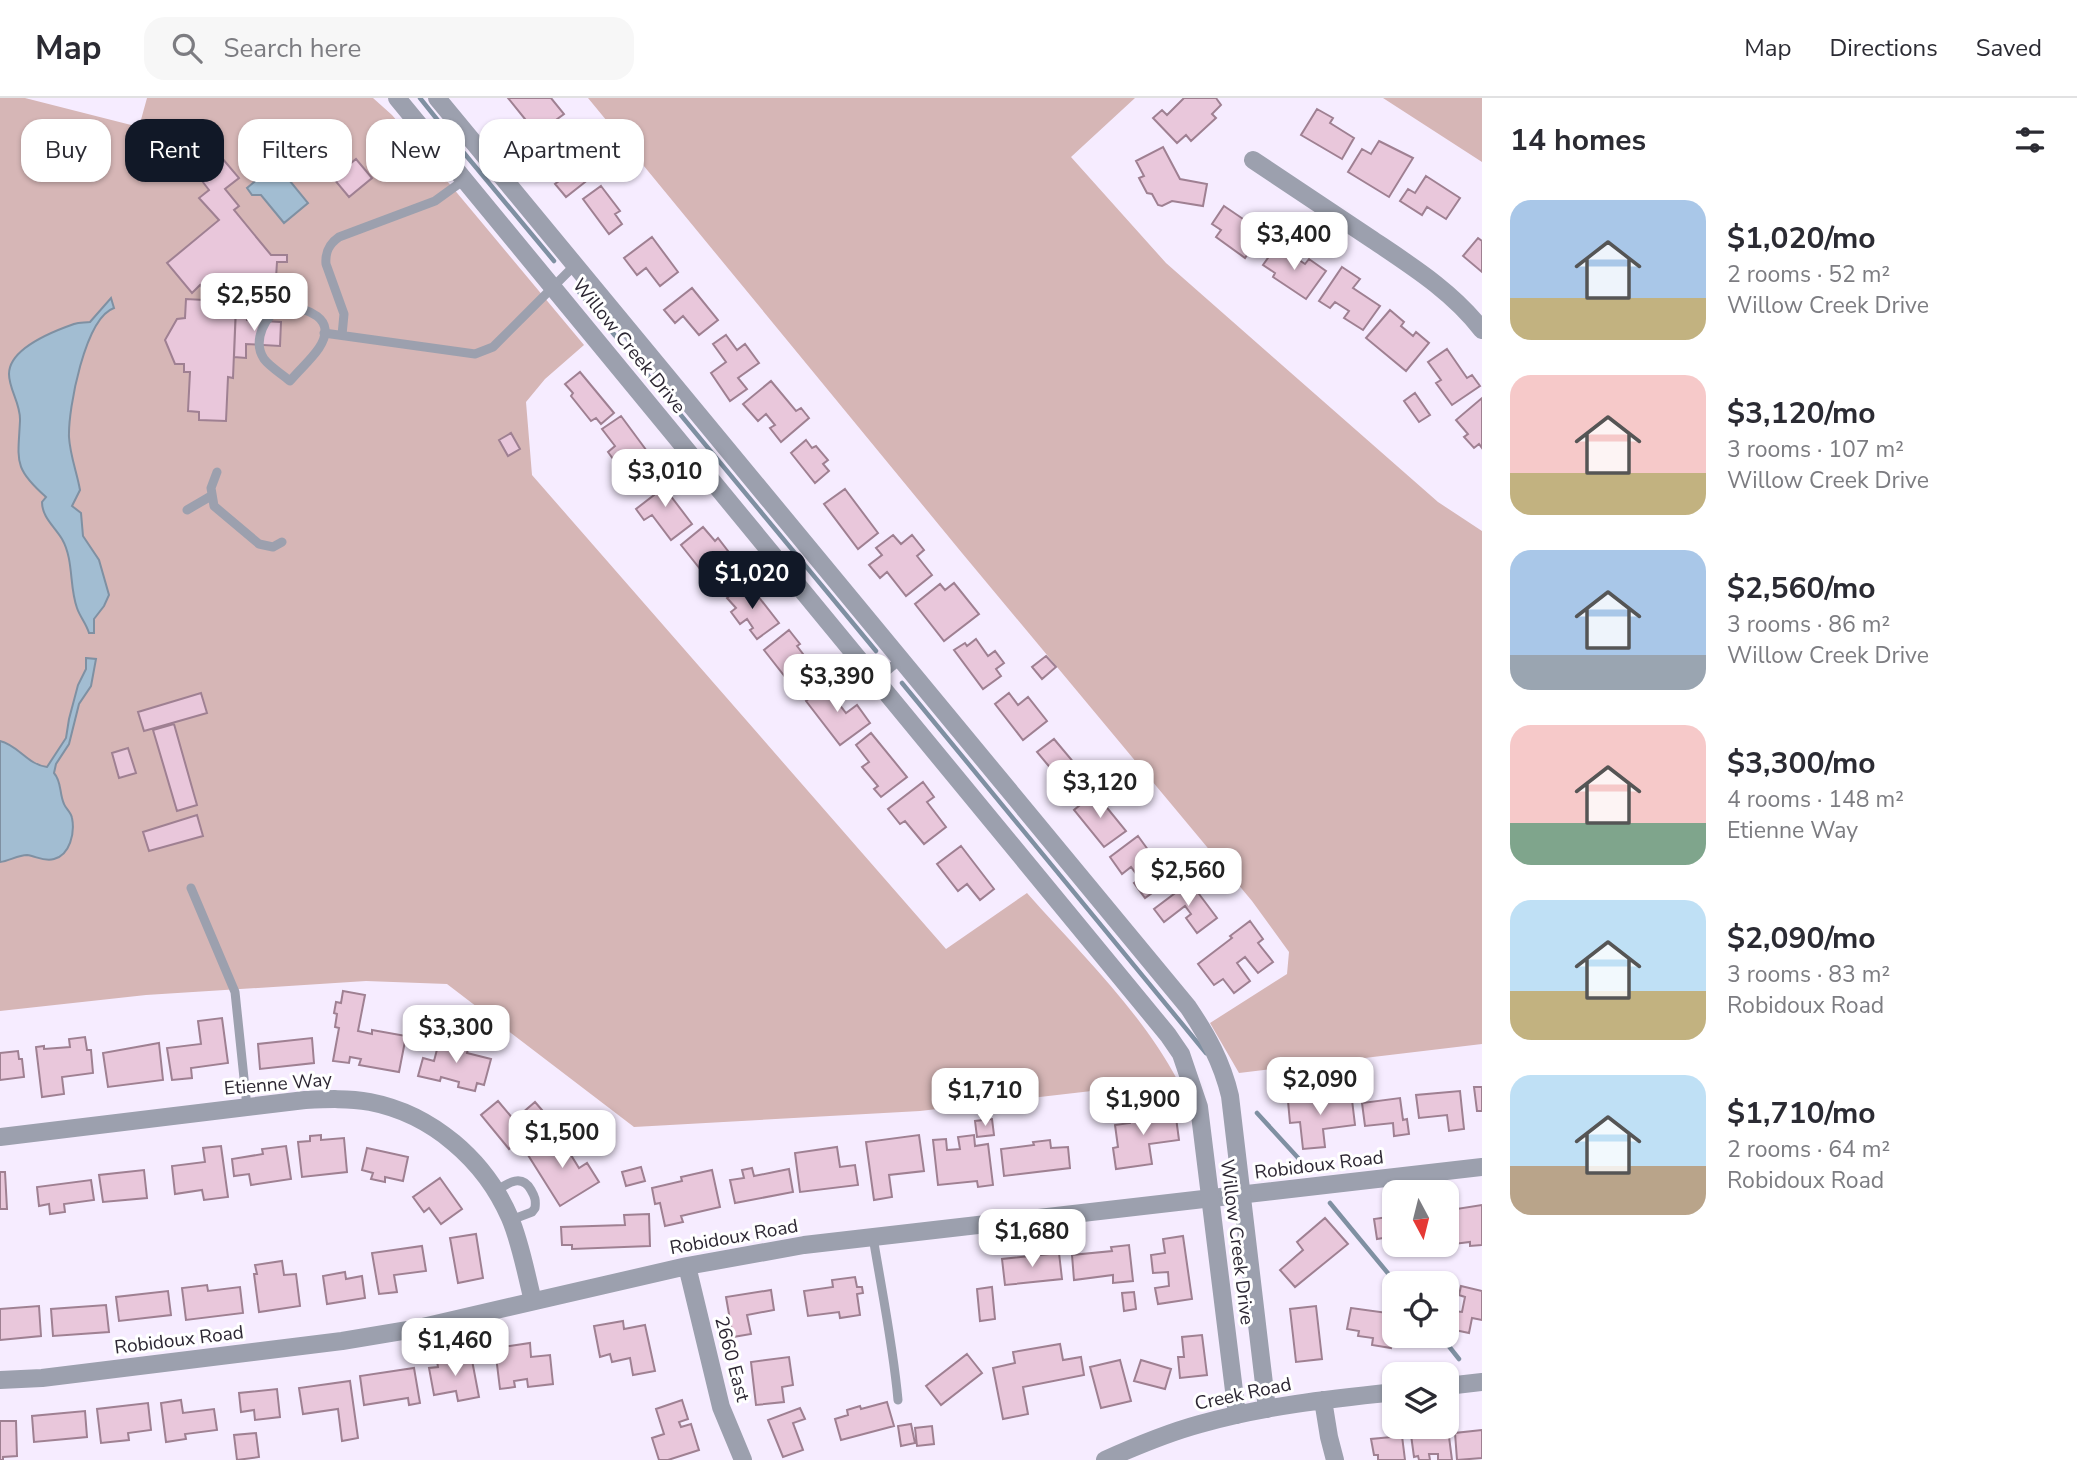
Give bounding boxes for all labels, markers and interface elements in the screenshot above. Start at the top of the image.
search box [144,17,634,80]
text: Map [35,26,102,71]
icon: search [168,29,206,67]
text: Search here [224,31,361,66]
text: Map [1744,32,1791,64]
text: Directions [1829,32,1938,64]
text: Saved [1976,32,2042,64]
chip: Buy [21,119,111,182]
chip: Rent [125,119,224,182]
chip: Filters [238,119,352,182]
chip: New [366,119,465,182]
chip: Apartment [479,119,644,182]
text: 14 homes [1510,120,1646,161]
icon: filters [2011,121,2049,159]
pin: $3,400 [1237,212,1351,272]
text: $1,020/mo [1727,218,1876,259]
text: $3,400 [1257,219,1331,250]
icon: home [1566,228,1650,312]
text: 2 rooms · 52 m² [1727,259,1890,290]
street label: Willow Creek Drive [566,273,692,419]
pin: $2,550 [197,274,311,333]
text: $2,550 [217,280,291,311]
text: Willow Creek Drive [1727,290,1929,321]
text: $3,120/mo [1727,393,1876,434]
icon: home [1566,403,1650,487]
text: 3 rooms · 107 m² [1727,434,1904,465]
pin: $3,010 [608,450,722,509]
text: $3,010 [628,456,702,487]
text: Willow Creek Drive [1727,465,1929,496]
pin: $1,020 [695,552,809,611]
text: $1,020 [715,558,789,589]
text: $2,560/mo [1727,568,1876,609]
icon: home [1566,578,1650,662]
text: 3 rooms · 86 m² [1727,609,1890,640]
text: Willow Creek Drive [1727,640,1929,671]
pin: $3,390 [780,654,894,714]
text: $3,390 [800,661,874,692]
text: $3,300/mo [1727,743,1876,784]
icon: home [1566,753,1650,837]
pin: $3,120 [1043,760,1157,820]
text: $3,120 [1063,767,1137,798]
text: 4 rooms · 148 m² [1727,784,1904,815]
text: Etienne Way [1727,815,1858,846]
pin: $2,560 [1131,848,1245,908]
text: $2,560 [1151,855,1225,886]
text: $2,090/mo [1727,918,1876,959]
icon: home [1566,928,1650,1012]
text: 3 rooms · 83 m² [1727,959,1890,990]
text: Robidoux Road [1727,990,1884,1021]
pin: $3,300 [399,1006,513,1065]
text: $3,300 [419,1012,493,1043]
pin: $2,090 [1263,1058,1377,1117]
text: $2,090 [1283,1064,1357,1095]
street label: Etienne Way [223,1066,333,1102]
pin: $1,710 [928,1068,1042,1128]
text: $1,710 [948,1075,1022,1106]
pin: $1,900 [1086,1077,1200,1137]
text: $1,900 [1106,1084,1180,1115]
text: $1,710/mo [1727,1093,1876,1134]
icon: home [1566,1103,1650,1187]
pin: $1,500 [505,1110,619,1170]
text: $1,500 [525,1117,599,1148]
text: 2 rooms · 64 m² [1727,1134,1890,1165]
street label: Robidoux Road [1253,1144,1385,1186]
street label: Willow Creek Drive [1214,1158,1260,1326]
text: Robidoux Road [1727,1165,1884,1196]
north arrow [1382,1180,1460,1256]
map controls [1382,1180,1459,1439]
pin: $1,680 [975,1210,1089,1269]
street label: Robidoux Road [668,1213,800,1261]
text: $1,680 [995,1216,1069,1247]
button: locate [1382,1271,1459,1348]
street label: 2660 East [708,1314,756,1405]
pin: $1,460 [398,1318,512,1378]
street label: Robidoux Road [113,1319,245,1361]
text: $1,460 [418,1325,492,1356]
button: layers [1382,1362,1459,1439]
street label: Creek Road [1192,1371,1294,1417]

